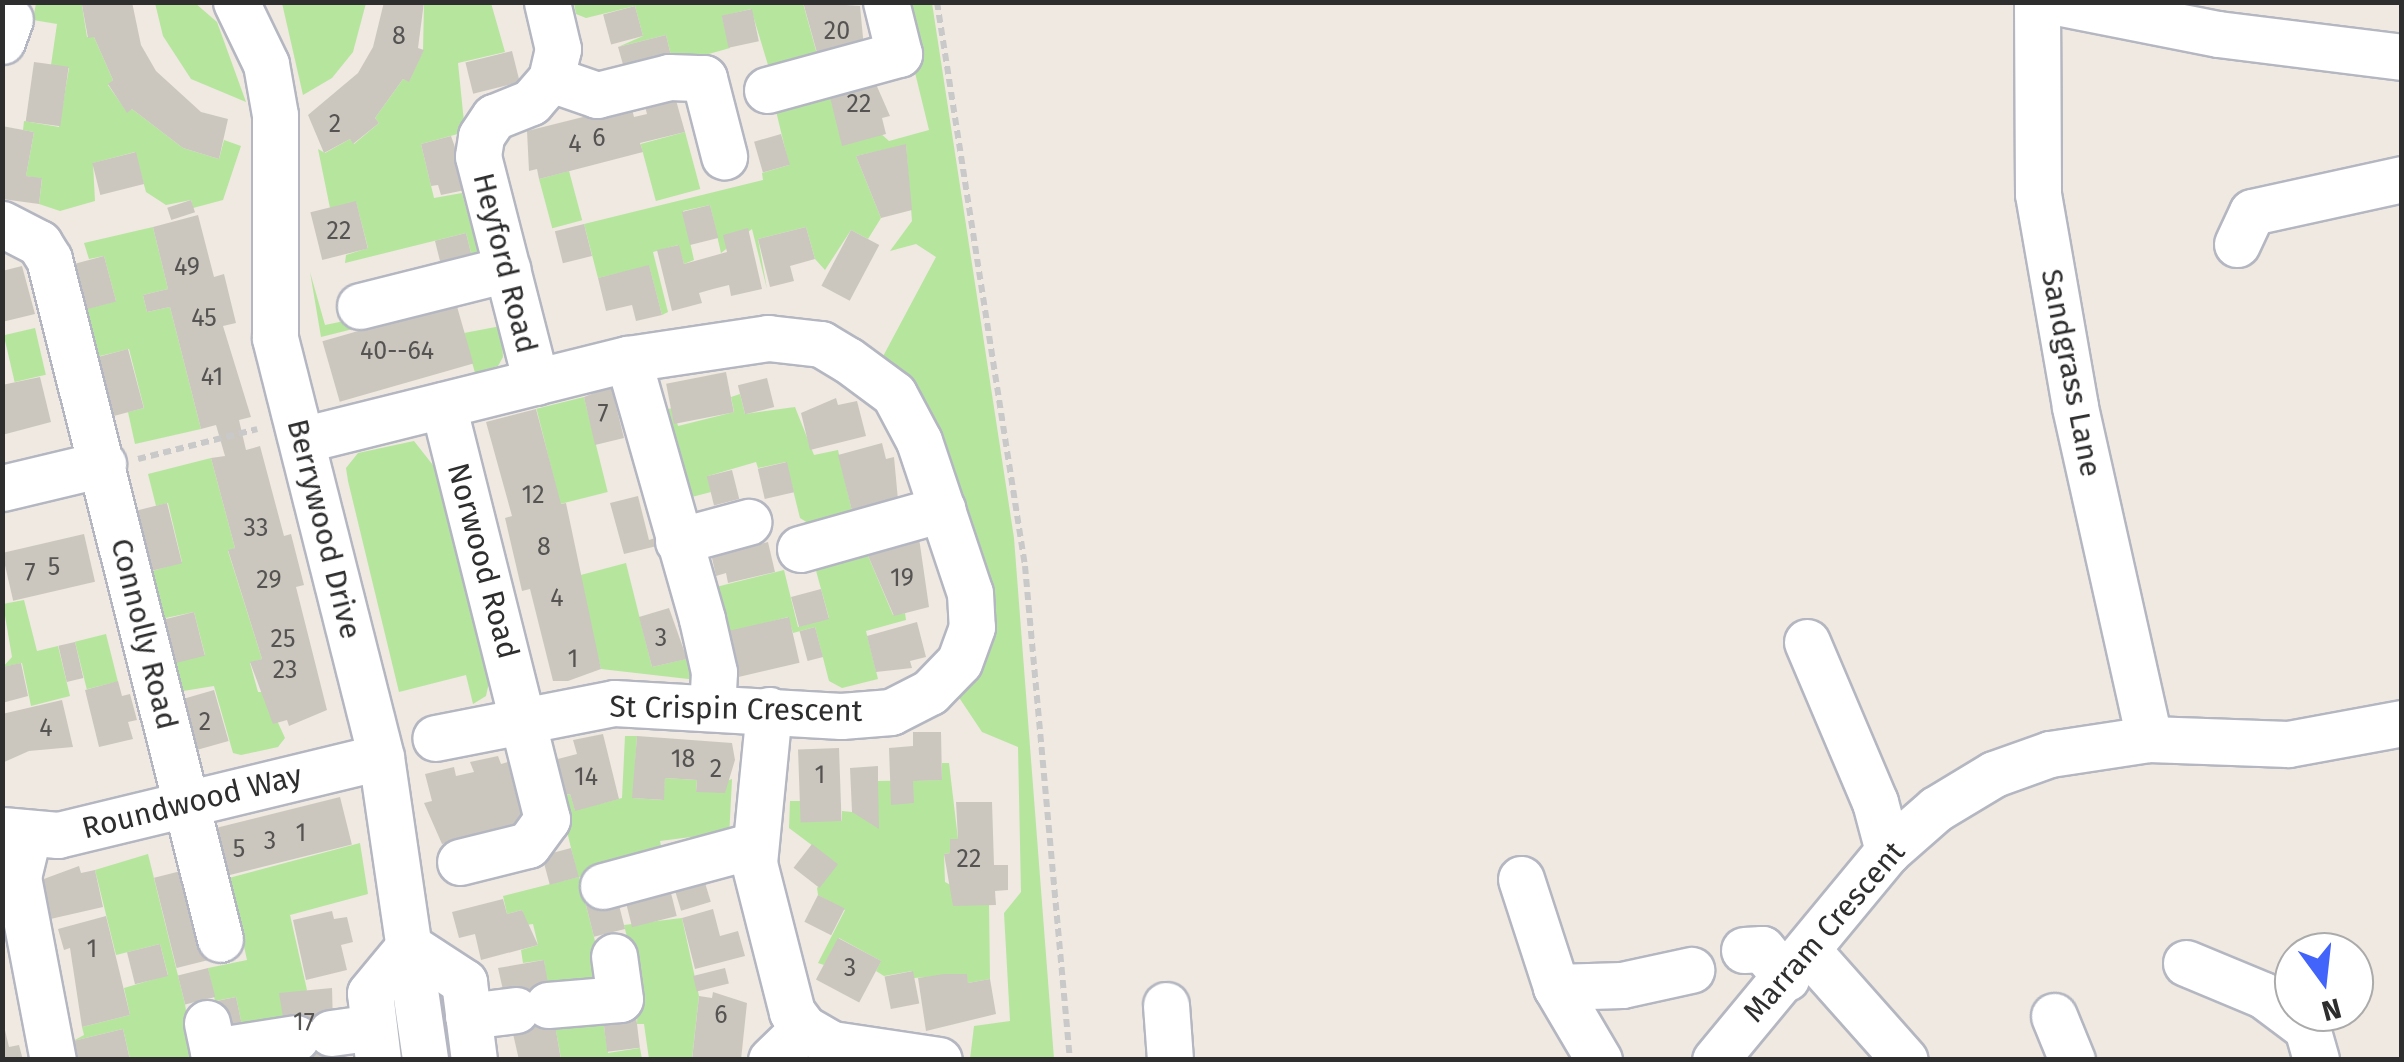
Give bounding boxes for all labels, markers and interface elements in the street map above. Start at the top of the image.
house number: 20 [824,16,850,46]
house number: 8 [392,21,406,51]
house number: 22 [847,89,871,119]
house number: 2 [329,109,341,139]
house number: 6 [592,123,606,153]
house number: 4 [568,129,582,159]
street label: Heyford Road [465,169,545,357]
house number: 22 [327,216,351,246]
house number: 49 [174,252,200,282]
street label: Sandgrass Lane [2033,266,2109,480]
house number: 45 [191,303,217,333]
house number: 40--64 [360,336,434,366]
house number: 41 [201,362,223,392]
house number: 7 [597,398,609,428]
street label: Berrywood Drive [279,415,369,643]
street label: Norwood Road [440,459,526,663]
house number: 12 [521,480,545,510]
house number: 33 [244,513,268,543]
house number: 8 [537,532,551,562]
street label: Connolly Road [103,535,185,733]
house number: 5 [48,552,60,582]
house number: 7 [24,557,36,587]
house number: 19 [890,563,914,593]
house number: 29 [256,565,282,595]
house number: 4 [550,583,564,613]
house number: 3 [655,623,667,653]
house number: 25 [271,624,295,654]
house number: 1 [568,644,578,674]
house number: 23 [273,655,297,685]
street label: St Crispin Crescent [609,689,863,729]
house number: 2 [199,707,211,737]
house number: 4 [39,713,53,743]
house number: 18 [671,744,695,774]
house number: 2 [710,754,722,784]
street label: Roundwood Way [78,757,306,847]
house number: 1 [815,760,825,790]
house number: 14 [574,762,598,792]
house number: 1 [296,818,306,848]
house number: 3 [264,826,276,856]
house number: 5 [233,834,245,864]
street label: Marram Crescent [1736,834,1912,1030]
house number: 22 [957,844,981,874]
north arrow [2274,932,2374,1032]
house number: 1 [87,934,97,964]
house number: 3 [844,953,856,983]
text: N [2318,991,2345,1028]
house number: 6 [714,1000,728,1030]
house number: 17 [293,1007,315,1037]

